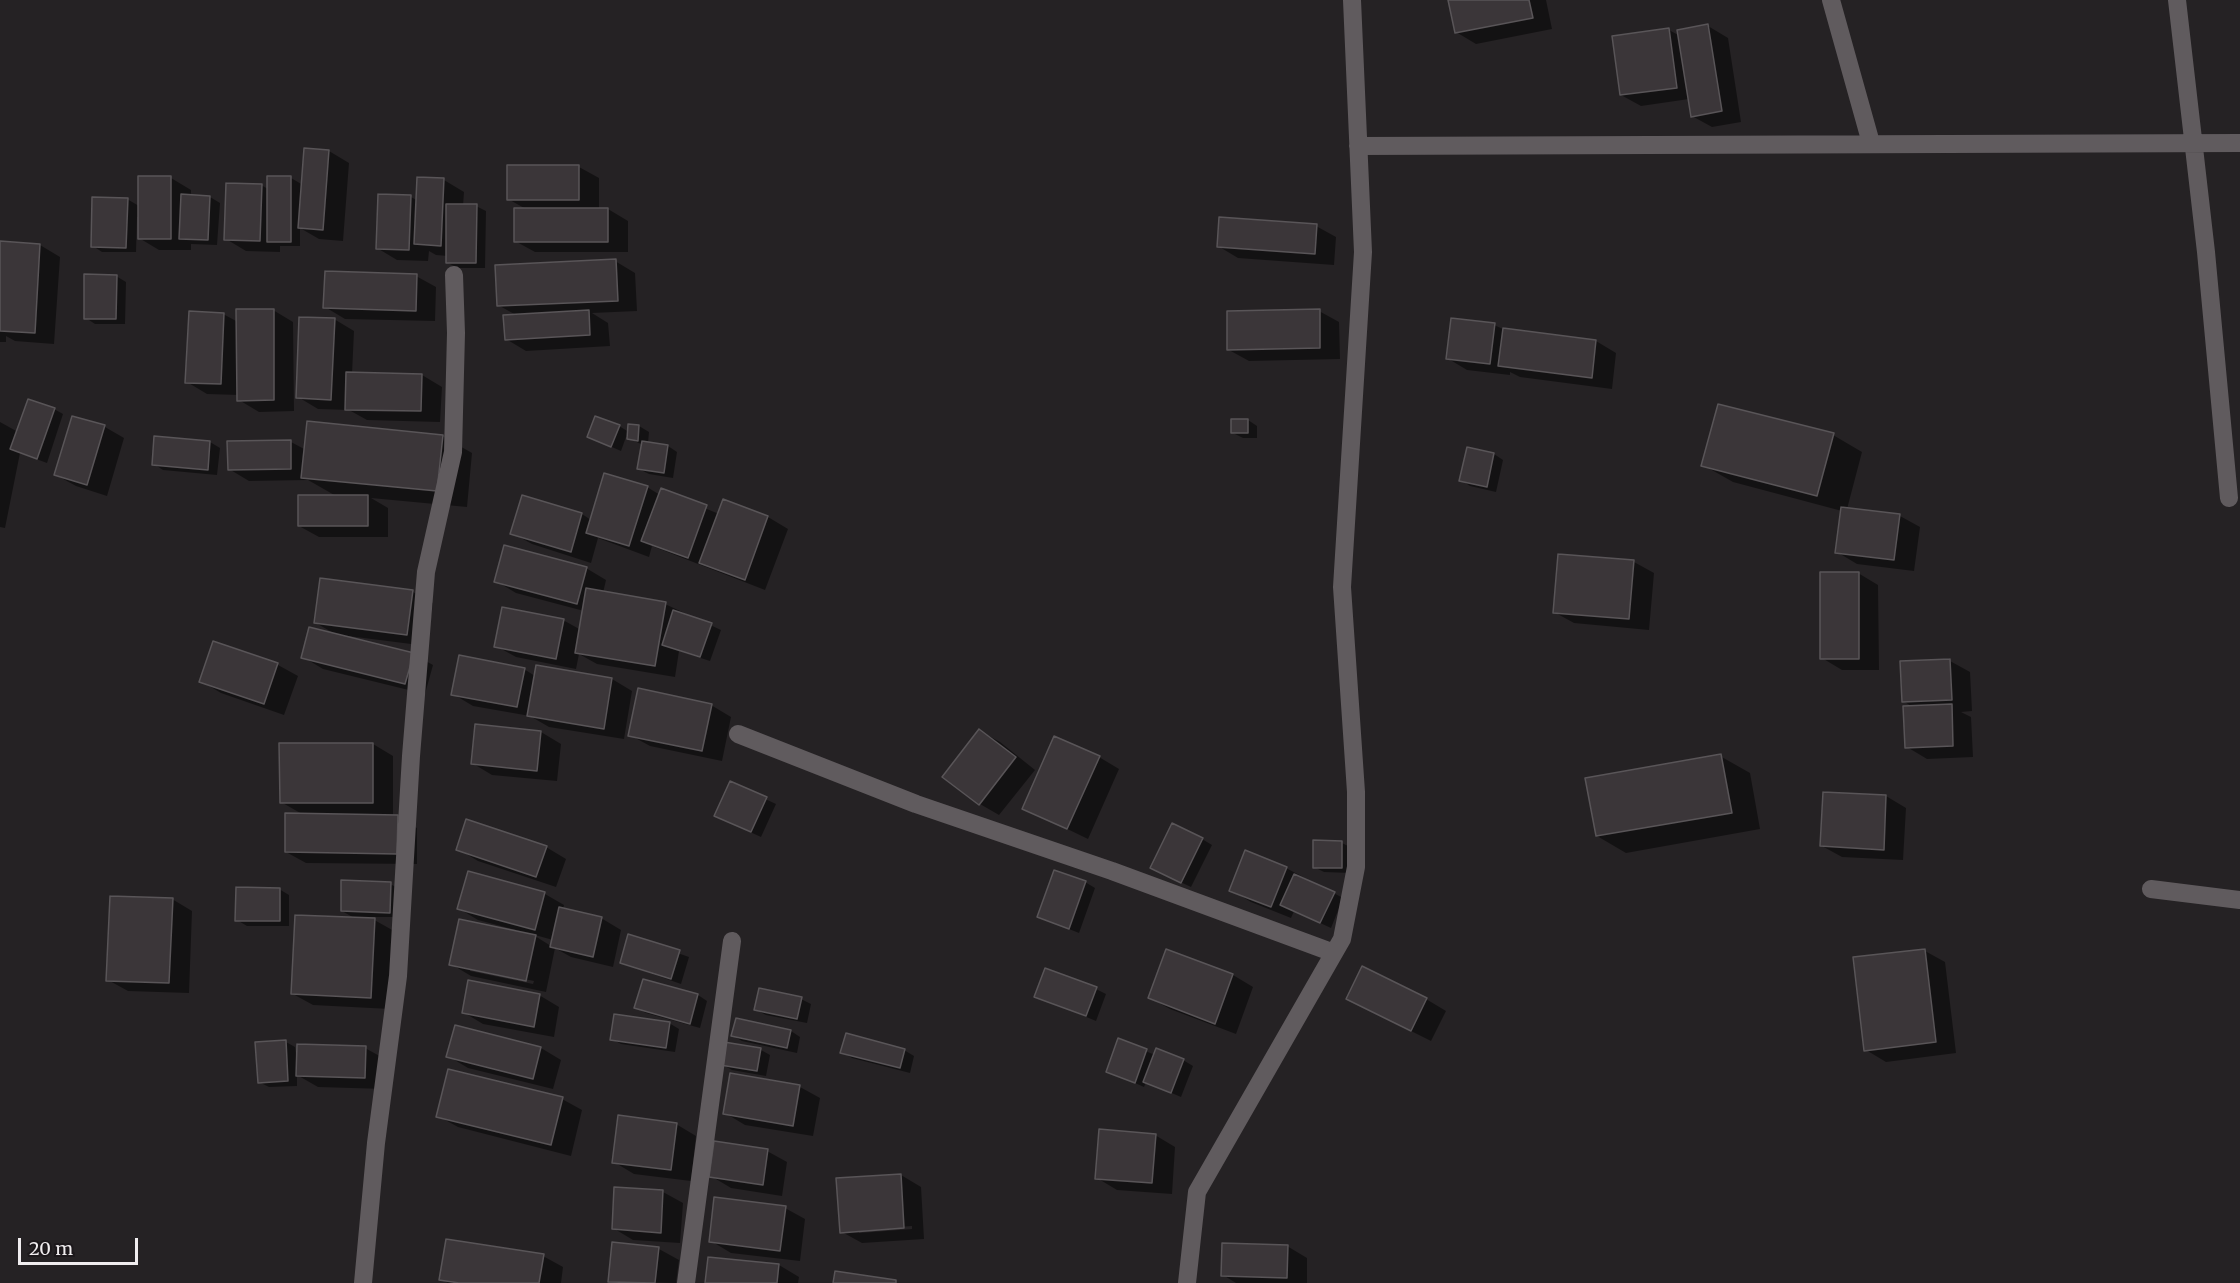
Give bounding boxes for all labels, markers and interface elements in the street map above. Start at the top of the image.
scale bar [21,1226,141,1264]
text: 20 m [29,1237,73,1260]

